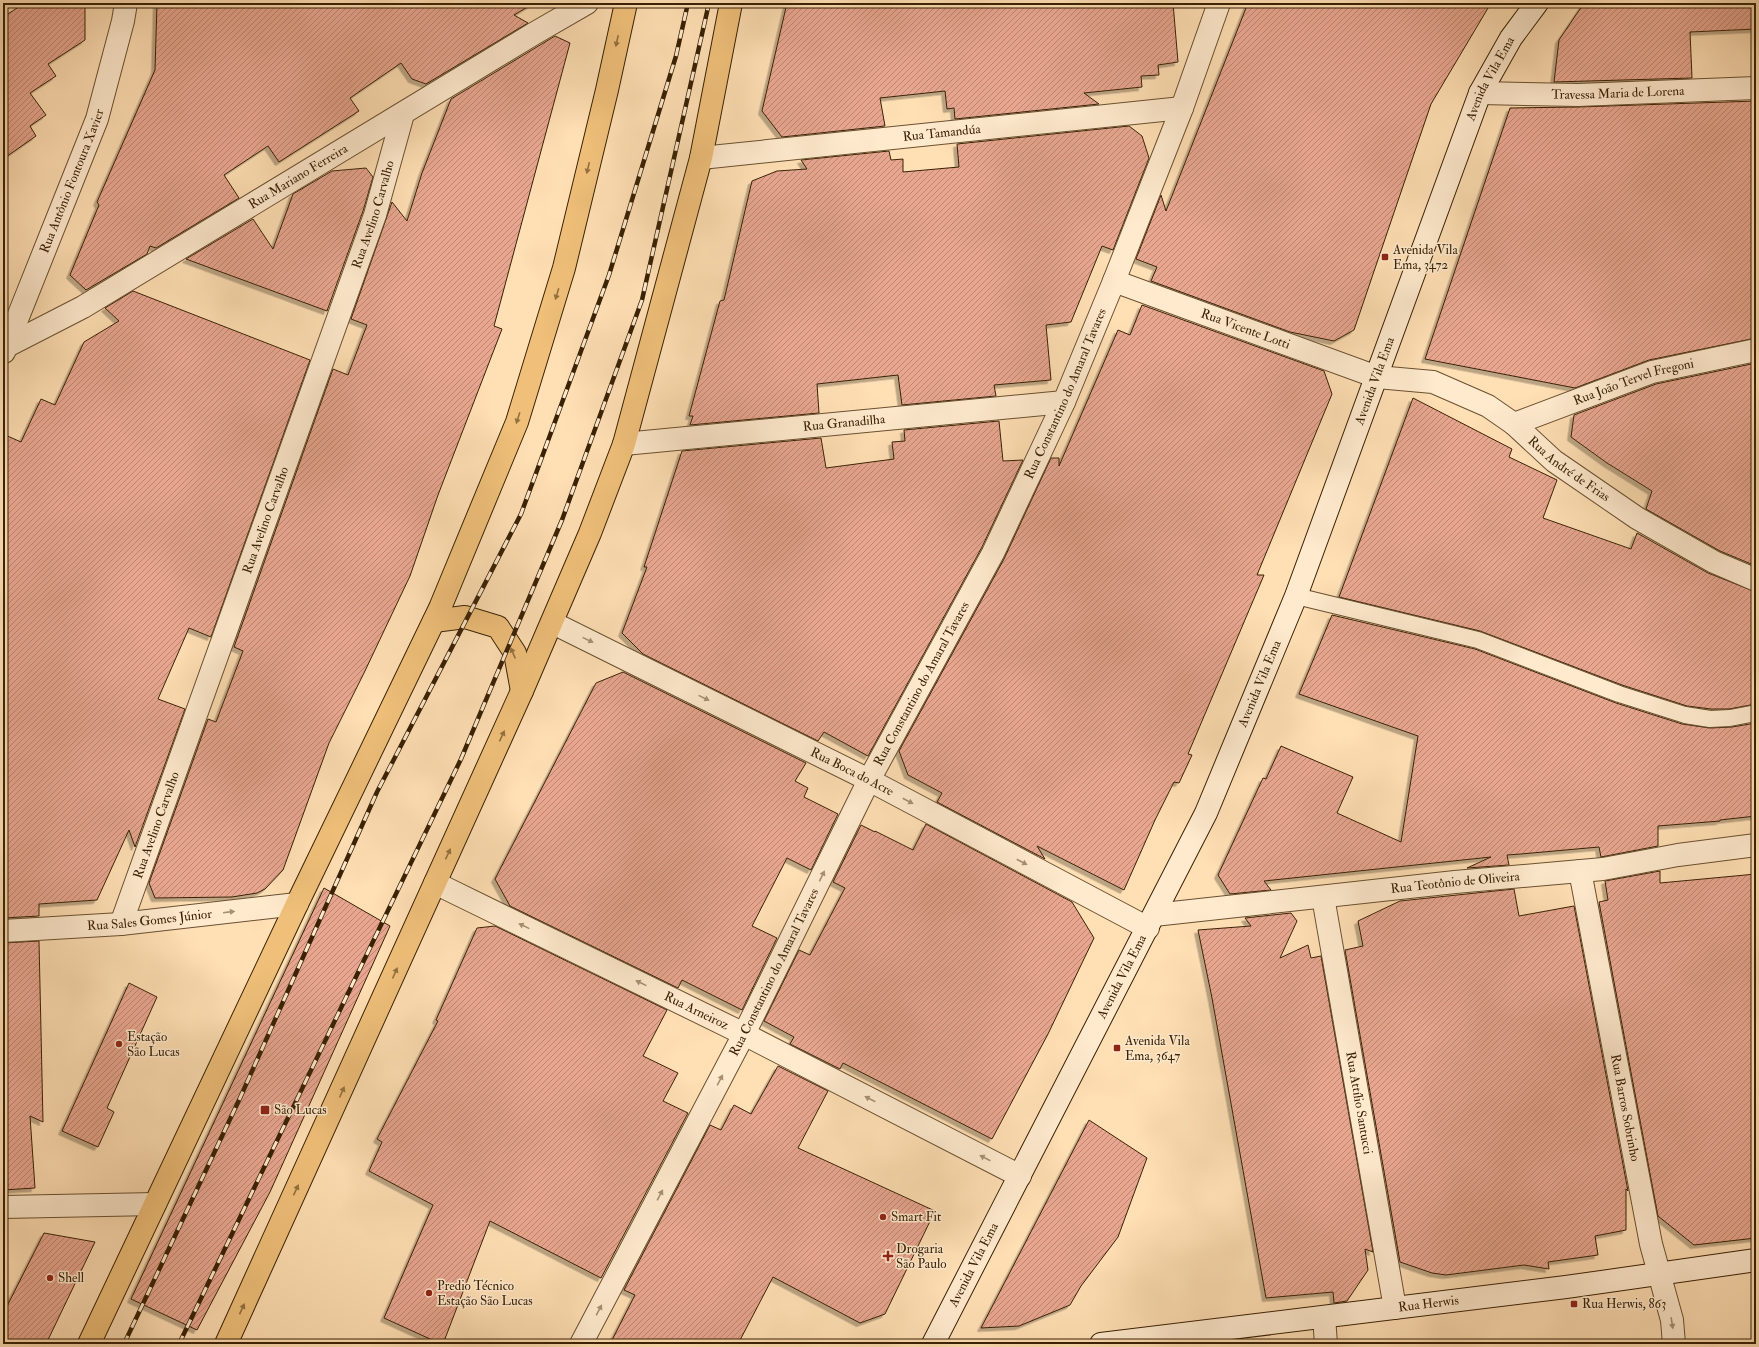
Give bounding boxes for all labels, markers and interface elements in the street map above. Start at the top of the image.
street label: Avenida Vila Ema [1462,33,1519,124]
one-way arrow [614,35,620,47]
street label: Travessa Maria de Lorena [1551,83,1685,103]
street label: Rua Antônio Fontoura Xavier [36,107,107,256]
street label: Rua Tamandúa [902,121,982,145]
street label: Rua Mariano Ferreira [246,140,351,213]
street label: Rua Avelino Carvalho [348,159,398,271]
one-way arrow [585,162,591,174]
place label: Avenida Vila Ema, 3472 [1392,242,1458,273]
marker: Avenida Vila Ema, 3472 [1380,252,1390,262]
one-way arrow [553,288,559,300]
street label: Rua Constantino do Amaral Tavares [1021,305,1110,482]
street label: Rua Vicente Lotti [1199,305,1293,353]
street label: Avenida Vila Ema [1351,334,1398,428]
street label: Rua João Tervel Fregoni [1571,355,1696,409]
street label: Rua Granadilha [802,411,887,435]
one-way arrow [515,412,521,424]
street label: Rua André de Frias [1524,433,1614,505]
street label: Rua Avelino Carvalho [239,464,292,576]
street label: Rua Constantino do Amaral Tavares [870,598,973,769]
one-way arrow [582,637,593,643]
street label: Avenida Vila Ema [1234,637,1285,730]
one-way arrow [510,647,516,659]
one-way arrow [698,695,710,701]
one-way arrow [499,730,505,742]
street label: Rua Boca do Acre [808,744,897,800]
street label: Rua Avelino Carvalho [130,769,183,881]
one-way arrow [902,797,913,804]
one-way arrow [445,849,451,860]
one-way arrow [1017,858,1028,865]
street label: Rua Teotônio de Oliveira [1390,868,1521,897]
one-way arrow [819,870,825,881]
street label: Rua Constantino do Amaral Tavares [726,885,823,1059]
street label: Rua Sales Gomes Júnior [87,906,213,934]
one-way arrow [223,908,235,915]
one-way arrow [519,923,530,929]
street label: Avenida Vila Ema [1093,931,1150,1022]
one-way arrow [392,966,398,978]
one-way arrow [635,980,647,987]
street label: Rua Arneiroz [661,988,732,1034]
place label: Estação São Lucas [127,1029,180,1060]
place label: Avenida Vila Ema, 3647 [1124,1033,1190,1064]
marker: Estação São Lucas [114,1039,124,1049]
marker: Avenida Vila Ema, 3647 [1112,1043,1122,1053]
street label: Rua Attílio Santucci [1342,1050,1376,1156]
street label: Rua Barros Sobrinho [1607,1053,1643,1163]
one-way arrow [717,1074,724,1085]
one-way arrow [339,1085,345,1097]
one-way arrow [864,1095,876,1102]
place label: São Lucas [274,1102,327,1118]
marker: São Lucas [259,1104,271,1116]
one-way arrow [980,1155,991,1161]
one-way arrow [294,1184,300,1196]
one-way arrow [656,1189,663,1200]
place label: Smart Fit [891,1209,941,1225]
marker: Smart Fit [878,1212,888,1222]
street label: Avenida Vila Ema [945,1220,1002,1310]
place label: Drogaria São Paulo [896,1241,946,1272]
marker: Drogaria São Paulo [883,1251,893,1261]
place label: Shell [58,1270,85,1286]
marker: Shell [45,1273,55,1283]
place label: Predio Técnico Estação São Lucas [437,1278,533,1309]
marker: Predio Técnico Estação São Lucas [424,1288,434,1298]
street label: Rua Herwis [1397,1292,1460,1315]
place label: Rua Herwis, 863 [1582,1296,1666,1312]
marker: Rua Herwis, 863 [1569,1299,1579,1309]
one-way arrow [239,1303,245,1314]
one-way arrow [596,1304,602,1315]
one-way arrow [1669,1317,1675,1329]

